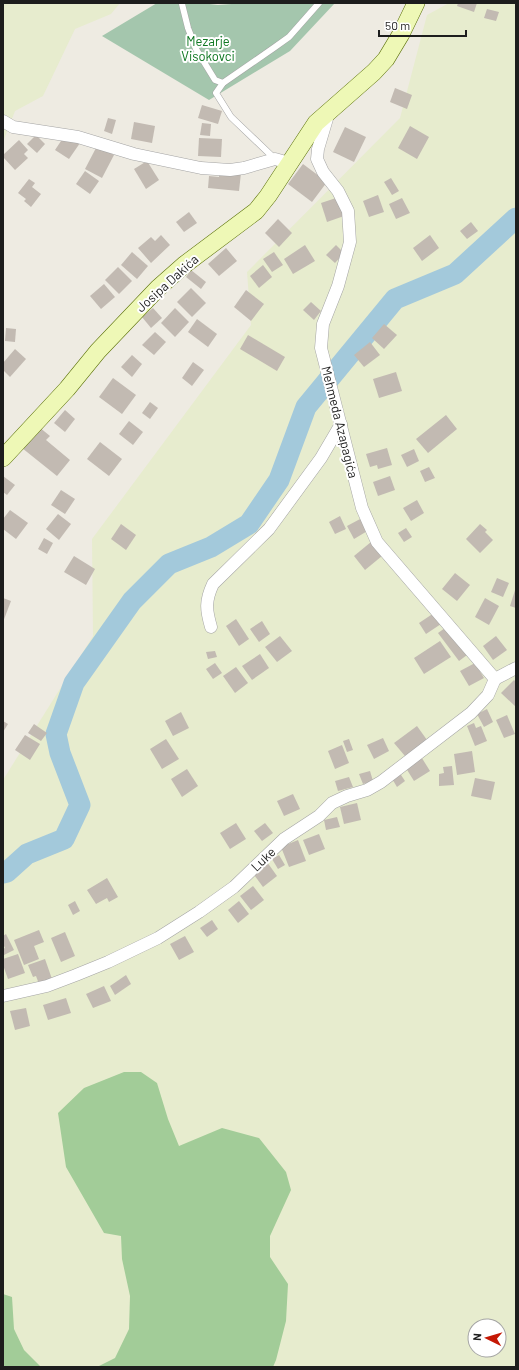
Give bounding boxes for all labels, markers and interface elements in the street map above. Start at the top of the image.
scale bar [379,12,466,38]
text: 50 m [385,18,410,32]
park label: Mezarje Visokovci [181,33,235,64]
street label: Josipa Dakića [133,251,201,315]
street label: Mehmeda Azapagića [318,364,362,480]
street label: Luke [248,844,279,874]
north arrow [467,1318,507,1358]
text: N [470,1333,483,1341]

